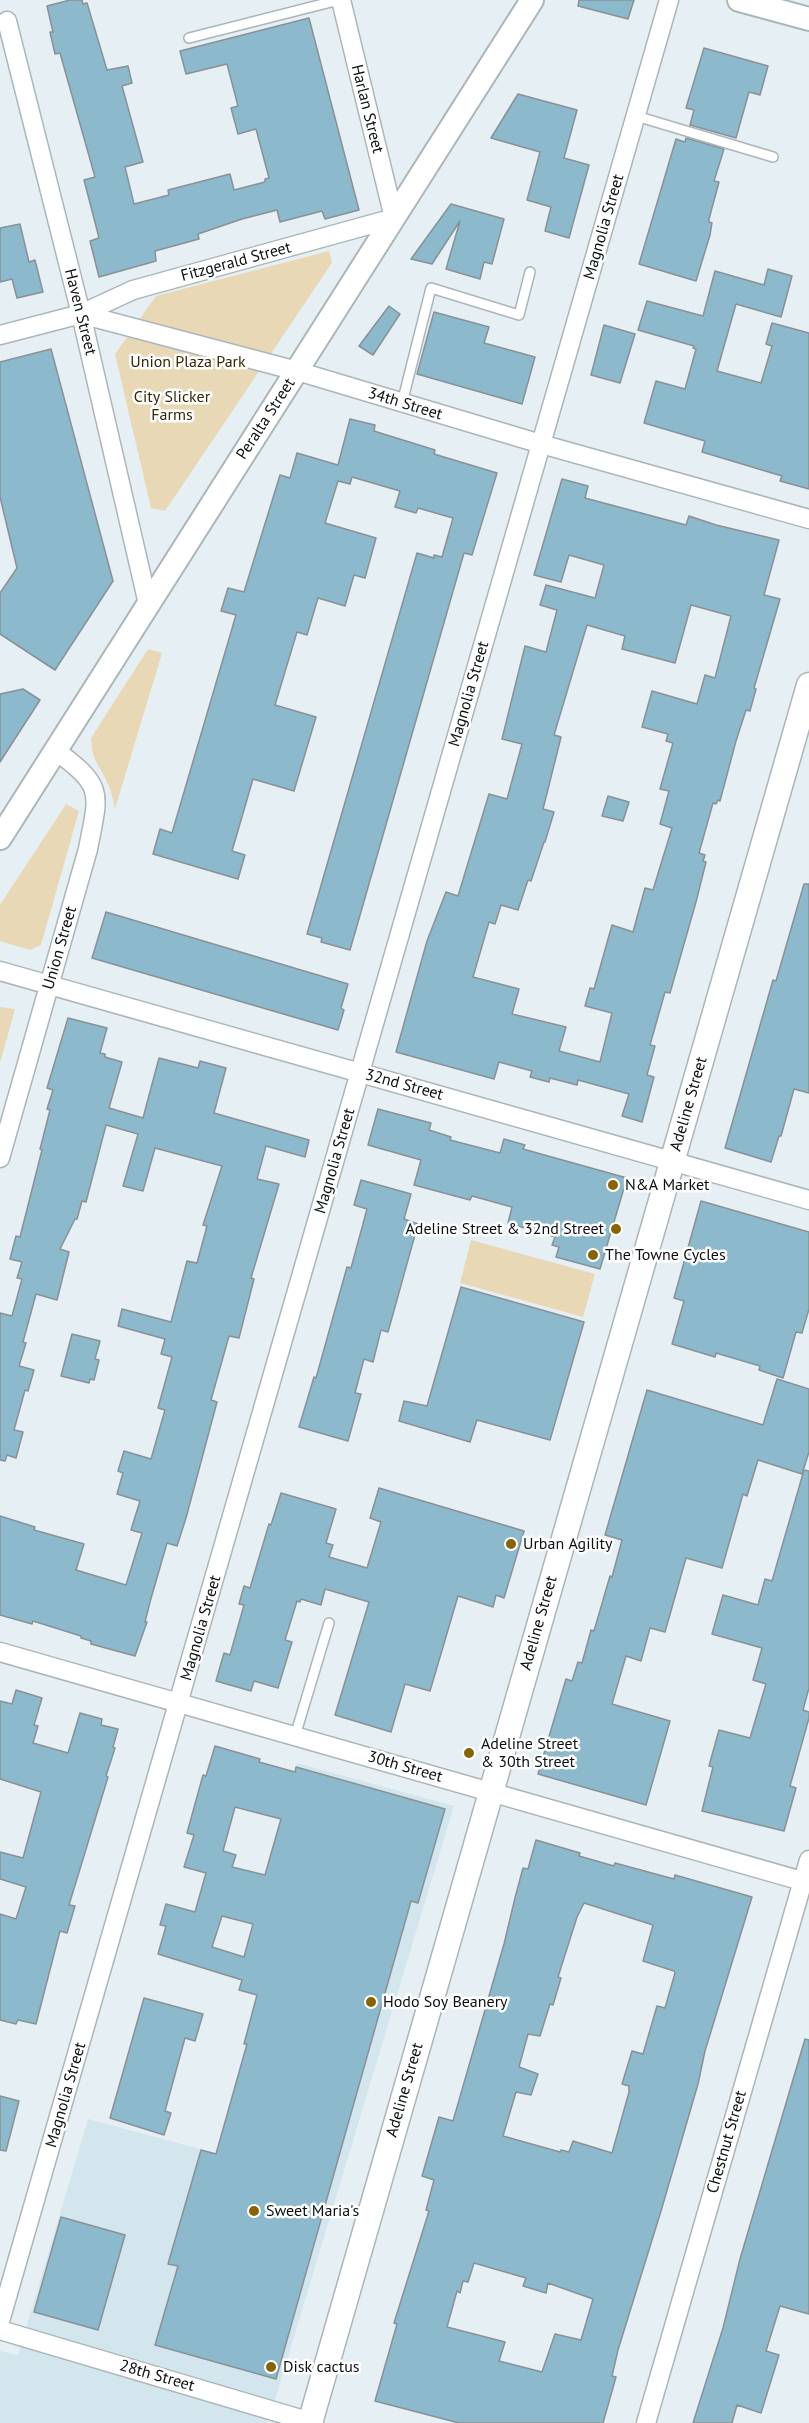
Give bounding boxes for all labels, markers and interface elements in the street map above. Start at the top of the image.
street label: Harlan Street [347,63,387,155]
street label: Magnolia Street [580,172,628,282]
street label: Fitzgerald Street [179,238,293,286]
street label: Haven Street [60,267,100,357]
park label: Union Plaza Park [130,352,246,372]
street label: Peralta Street [233,375,299,463]
street label: 34th Street [365,384,445,424]
park label: City Slicker Farms [134,387,210,425]
street label: Magnolia Street [445,639,493,749]
street label: Union Street [39,904,81,992]
street label: Adeline Street [666,1055,712,1153]
street label: 32nd Street [363,1065,445,1105]
street label: Magnolia Street [311,1106,359,1216]
place label: N&A Market [625,1175,709,1195]
marker: N&A Market [606,1178,620,1192]
place label: Adeline Street & 32nd Street [405,1219,604,1239]
marker: Adeline Street & 32nd Street [609,1222,623,1236]
place label: The Towne Cycles [605,1245,726,1265]
marker: The Towne Cycles [586,1248,600,1262]
place label: Urban Agility [523,1534,612,1554]
marker: Urban Agility [504,1537,518,1551]
street label: Magnolia Street [177,1573,225,1683]
street label: Adeline Street [516,1574,562,1672]
place label: Adeline Street & 30th Street [481,1734,578,1772]
marker: Adeline Street & 30th Street [462,1746,476,1760]
street label: 30th Street [365,1747,445,1787]
place label: Hodo Soy Beanery [383,1992,508,2012]
marker: Hodo Soy Beanery [364,1995,378,2009]
street label: Magnolia Street [42,2040,90,2150]
street label: Adeline Street [382,2041,428,2139]
street label: Chestnut Street [703,2088,751,2196]
place label: Sweet Maria's [266,2201,359,2221]
marker: Sweet Maria's [247,2204,261,2218]
street label: 28th Street [117,2356,197,2396]
place label: Disk cactus [283,2357,360,2377]
marker: Disk cactus [264,2360,278,2374]

